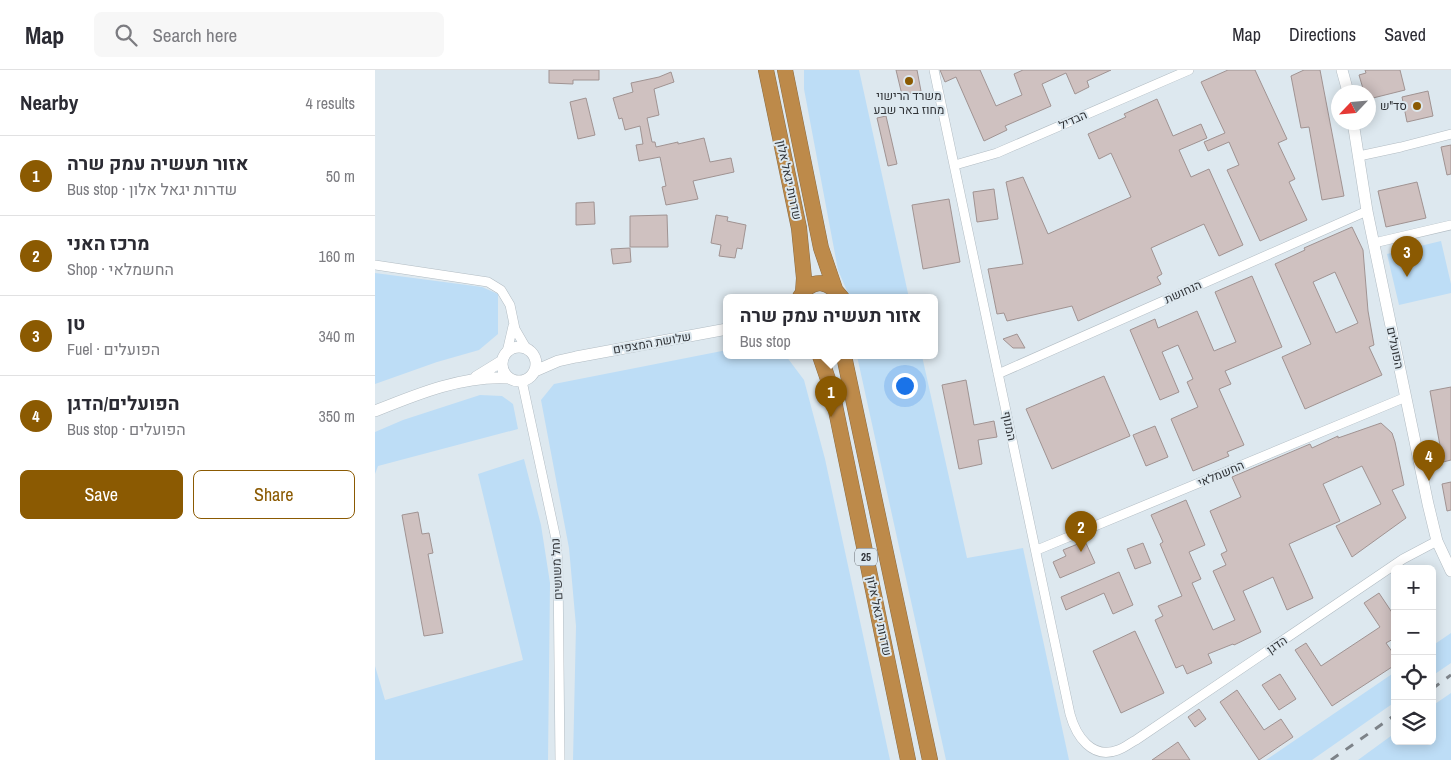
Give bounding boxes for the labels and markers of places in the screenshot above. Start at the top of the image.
marker: משרד הרישוי מחוז באר שבע [903,75,915,87]
place label: משרד הרישוי מחוז באר שבע [874,88,944,118]
place label: סד"ש [1380,98,1407,114]
marker: סד"ש [1411,100,1423,112]
pin: 3 [1391,236,1423,277]
pin: 1 [815,376,847,417]
pin: 4 [1413,440,1445,481]
pin: 2 [1065,511,1097,552]

